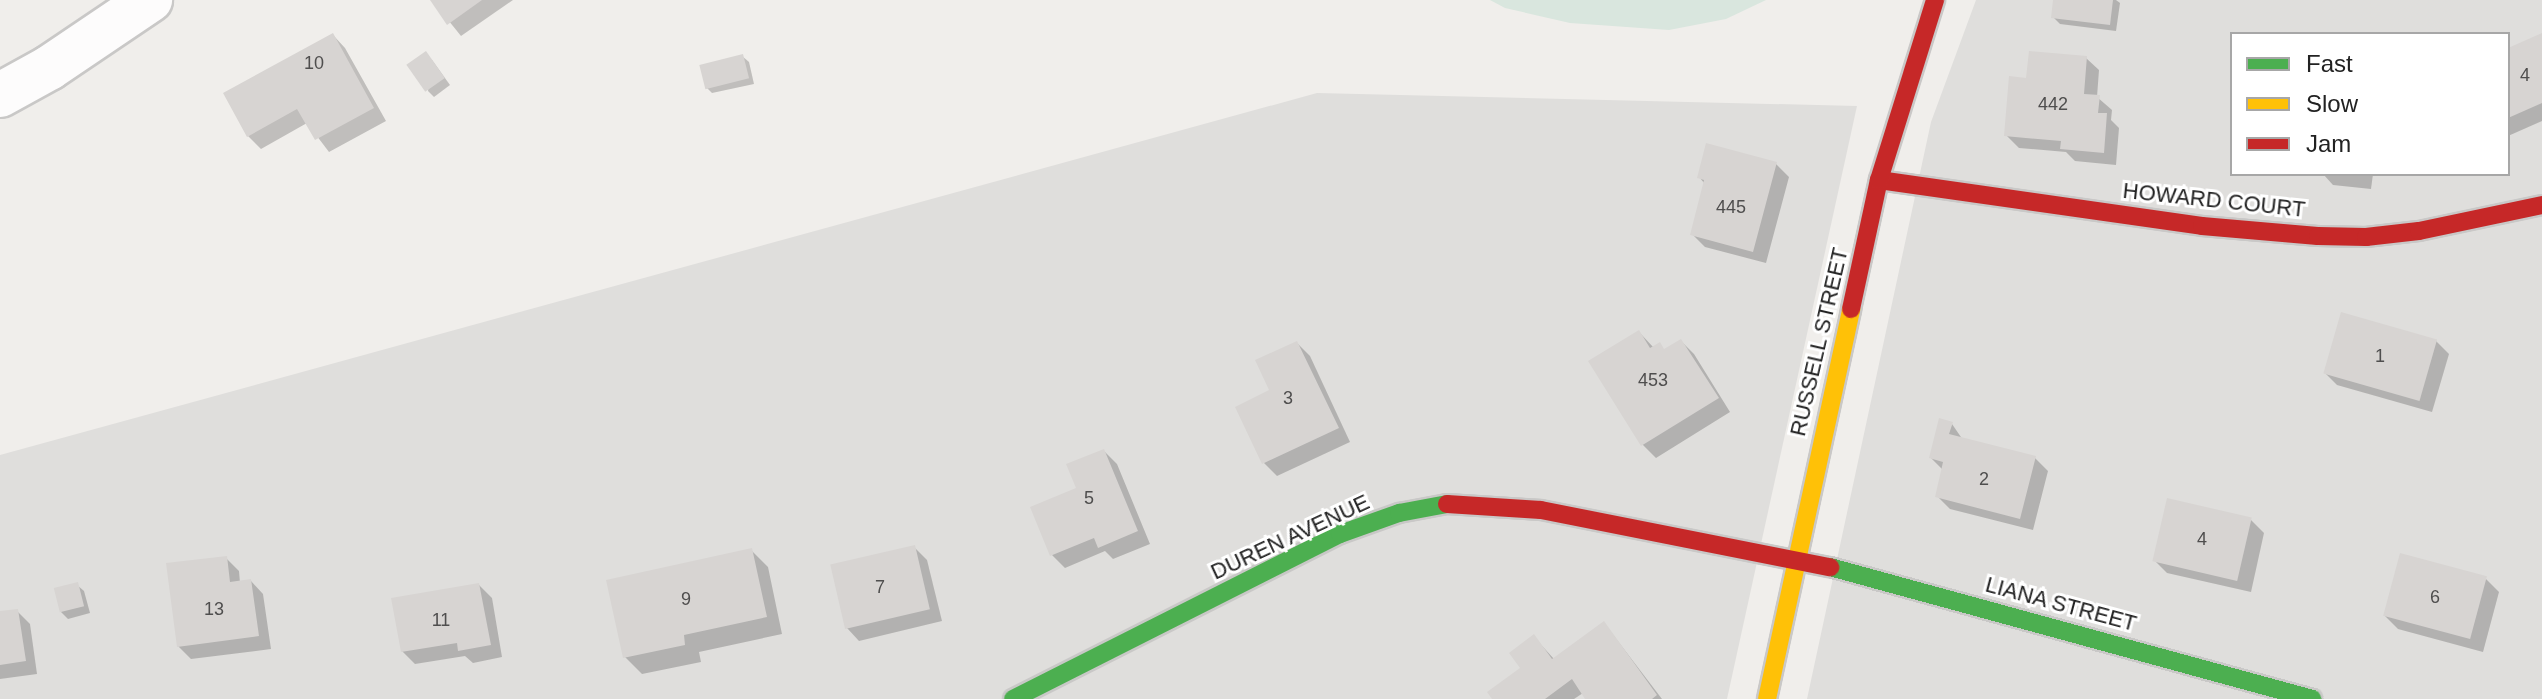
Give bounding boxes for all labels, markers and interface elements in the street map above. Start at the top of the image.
legend [2230,32,2510,176]
text: Fast [2306,50,2353,77]
house number: 10 [304,52,324,74]
house number: 4 [2520,64,2530,86]
text: Slow [2306,90,2358,117]
house number: 442 [2038,93,2068,115]
text: Jam [2306,130,2351,157]
street label: HOWARD COURT [2121,177,2307,223]
house number: 445 [1716,196,1746,218]
street label: RUSSELL STREET [1784,245,1854,439]
house number: 1 [2375,345,2385,367]
house number: 453 [1638,369,1668,391]
house number: 3 [1283,387,1293,409]
house number: 2 [1979,468,1989,490]
house number: 5 [1084,487,1094,509]
street label: DUREN AVENUE [1206,488,1374,586]
house number: 4 [2197,528,2207,550]
street label: LIANA STREET [1982,571,2140,637]
house number: 7 [875,576,885,598]
house number: 6 [2430,586,2440,608]
house number: 9 [681,588,691,610]
house number: 13 [204,598,224,620]
house number: 11 [432,609,450,631]

